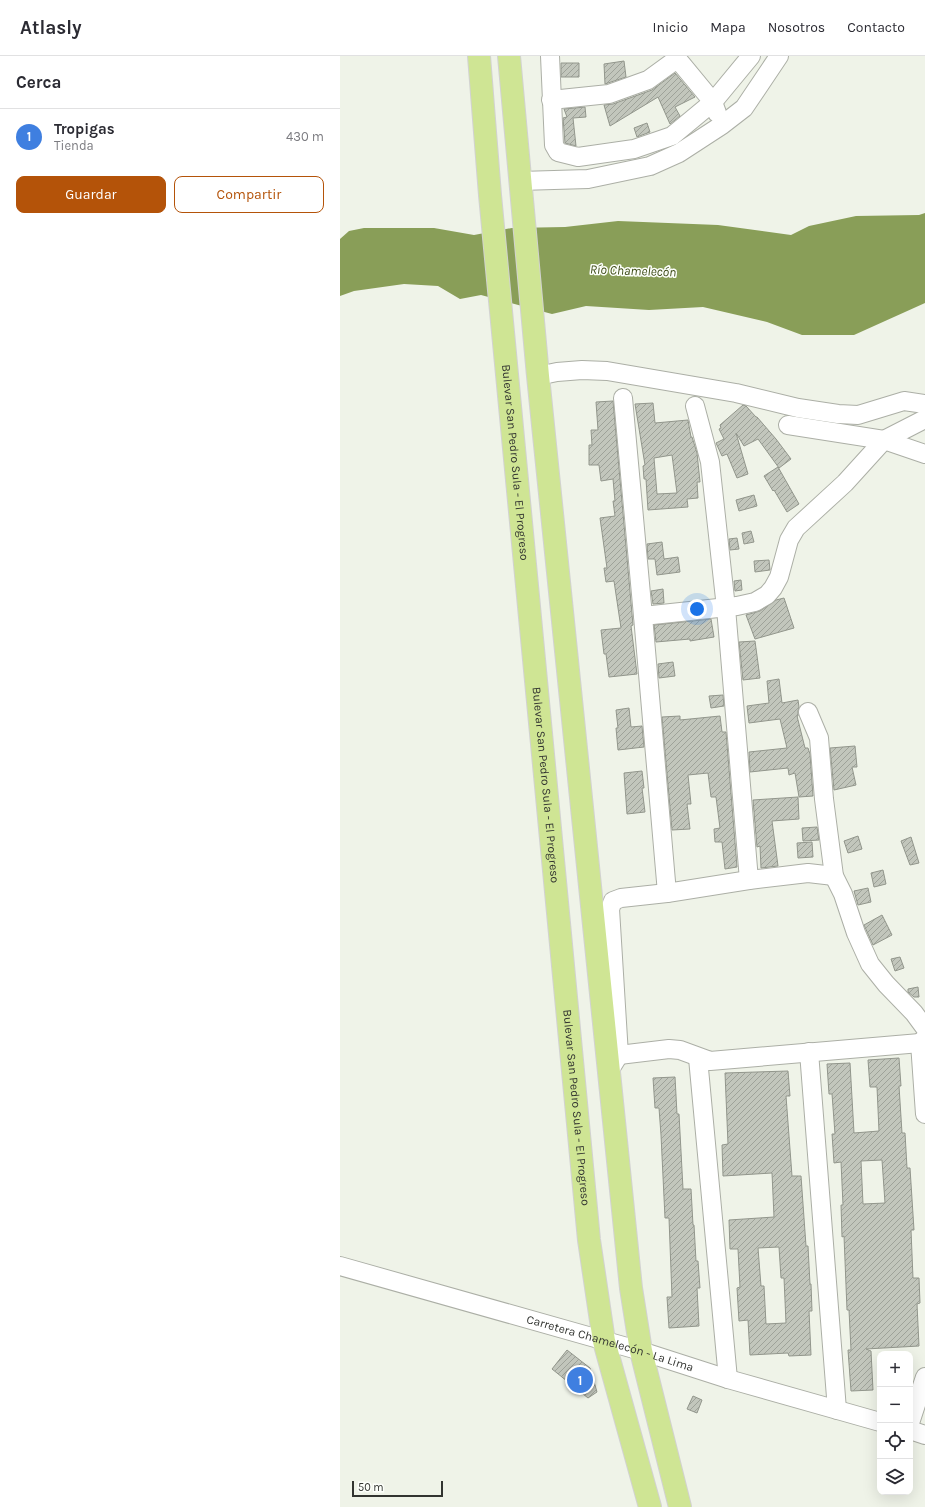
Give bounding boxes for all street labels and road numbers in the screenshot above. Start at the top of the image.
street label: Bulevar San Pedro Sula - El Progreso [499,364,532,561]
street label: Bulevar San Pedro Sula - El Progreso [530,686,562,884]
street label: Bulevar San Pedro Sula - El Progreso [560,1009,593,1206]
street label: Carretera Chamelecón - La Lima [525,1312,696,1375]

